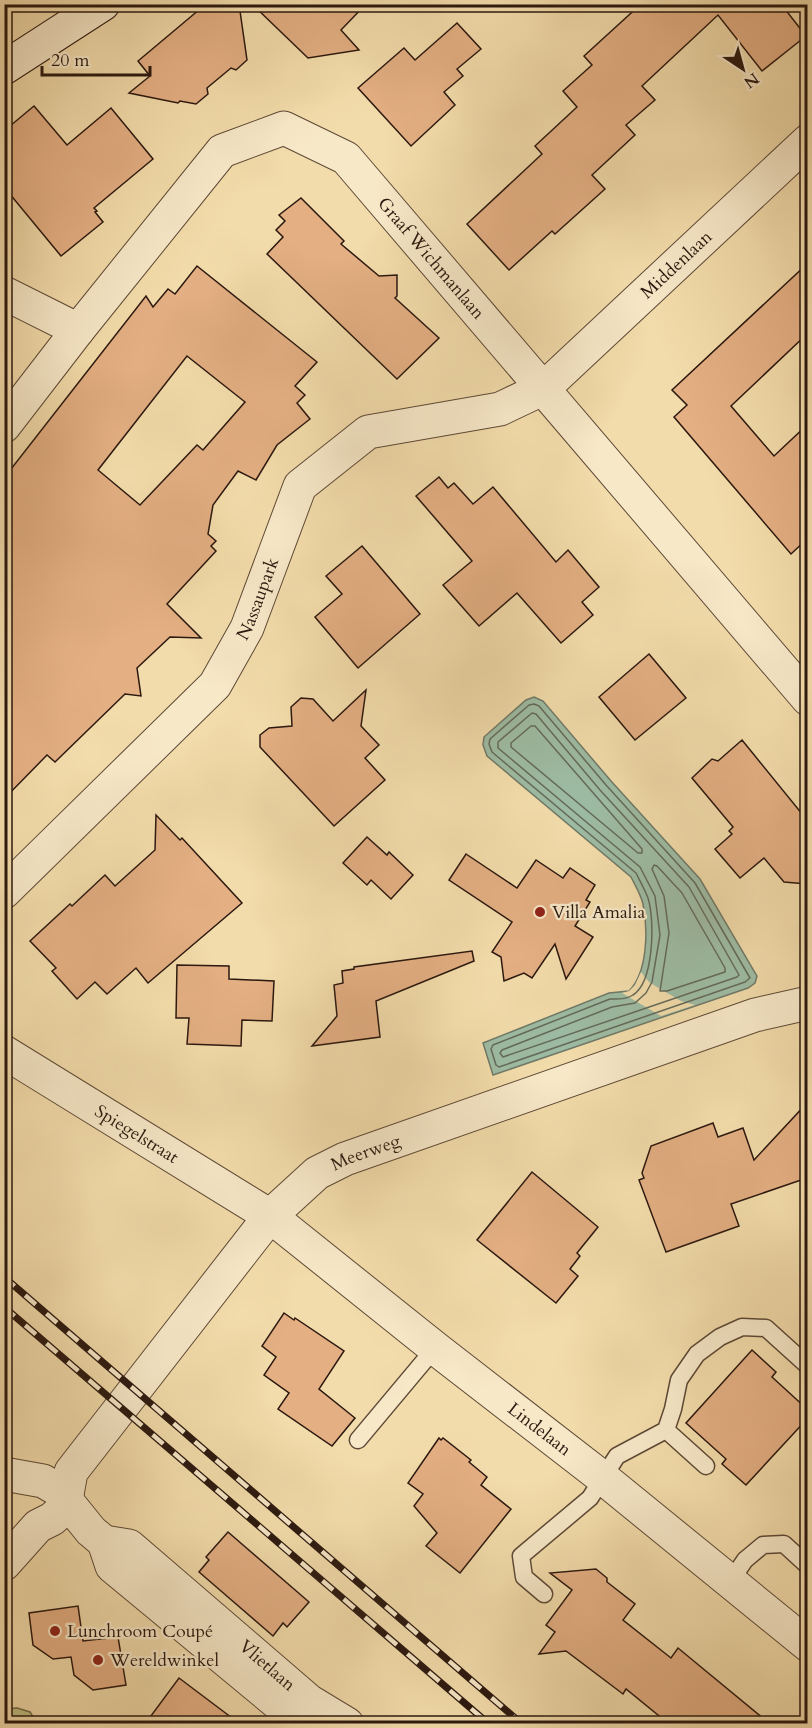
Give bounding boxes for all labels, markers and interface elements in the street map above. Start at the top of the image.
scale bar [42,39,150,77]
north arrow [713,39,773,99]
text: 20 m [51,48,90,73]
text: N [739,67,763,93]
street label: Graaf Wichmanlaan [372,192,491,325]
street label: Middenlaan [635,224,718,304]
street label: Nassaupark [230,554,285,645]
place label: Villa Amalia [552,900,646,925]
marker: Villa Amalia [533,905,547,919]
street label: Spiegelstraat [90,1098,184,1169]
street label: Meerweg [326,1128,405,1177]
street label: Lindelaan [503,1396,577,1462]
place label: Lunchroom Coupé [67,1619,213,1644]
marker: Lunchroom Coupé [48,1624,62,1638]
street label: Vlietlaan [234,1634,302,1697]
place label: Wereldwinkel [109,1648,219,1673]
marker: Wereldwinkel [91,1653,105,1667]

